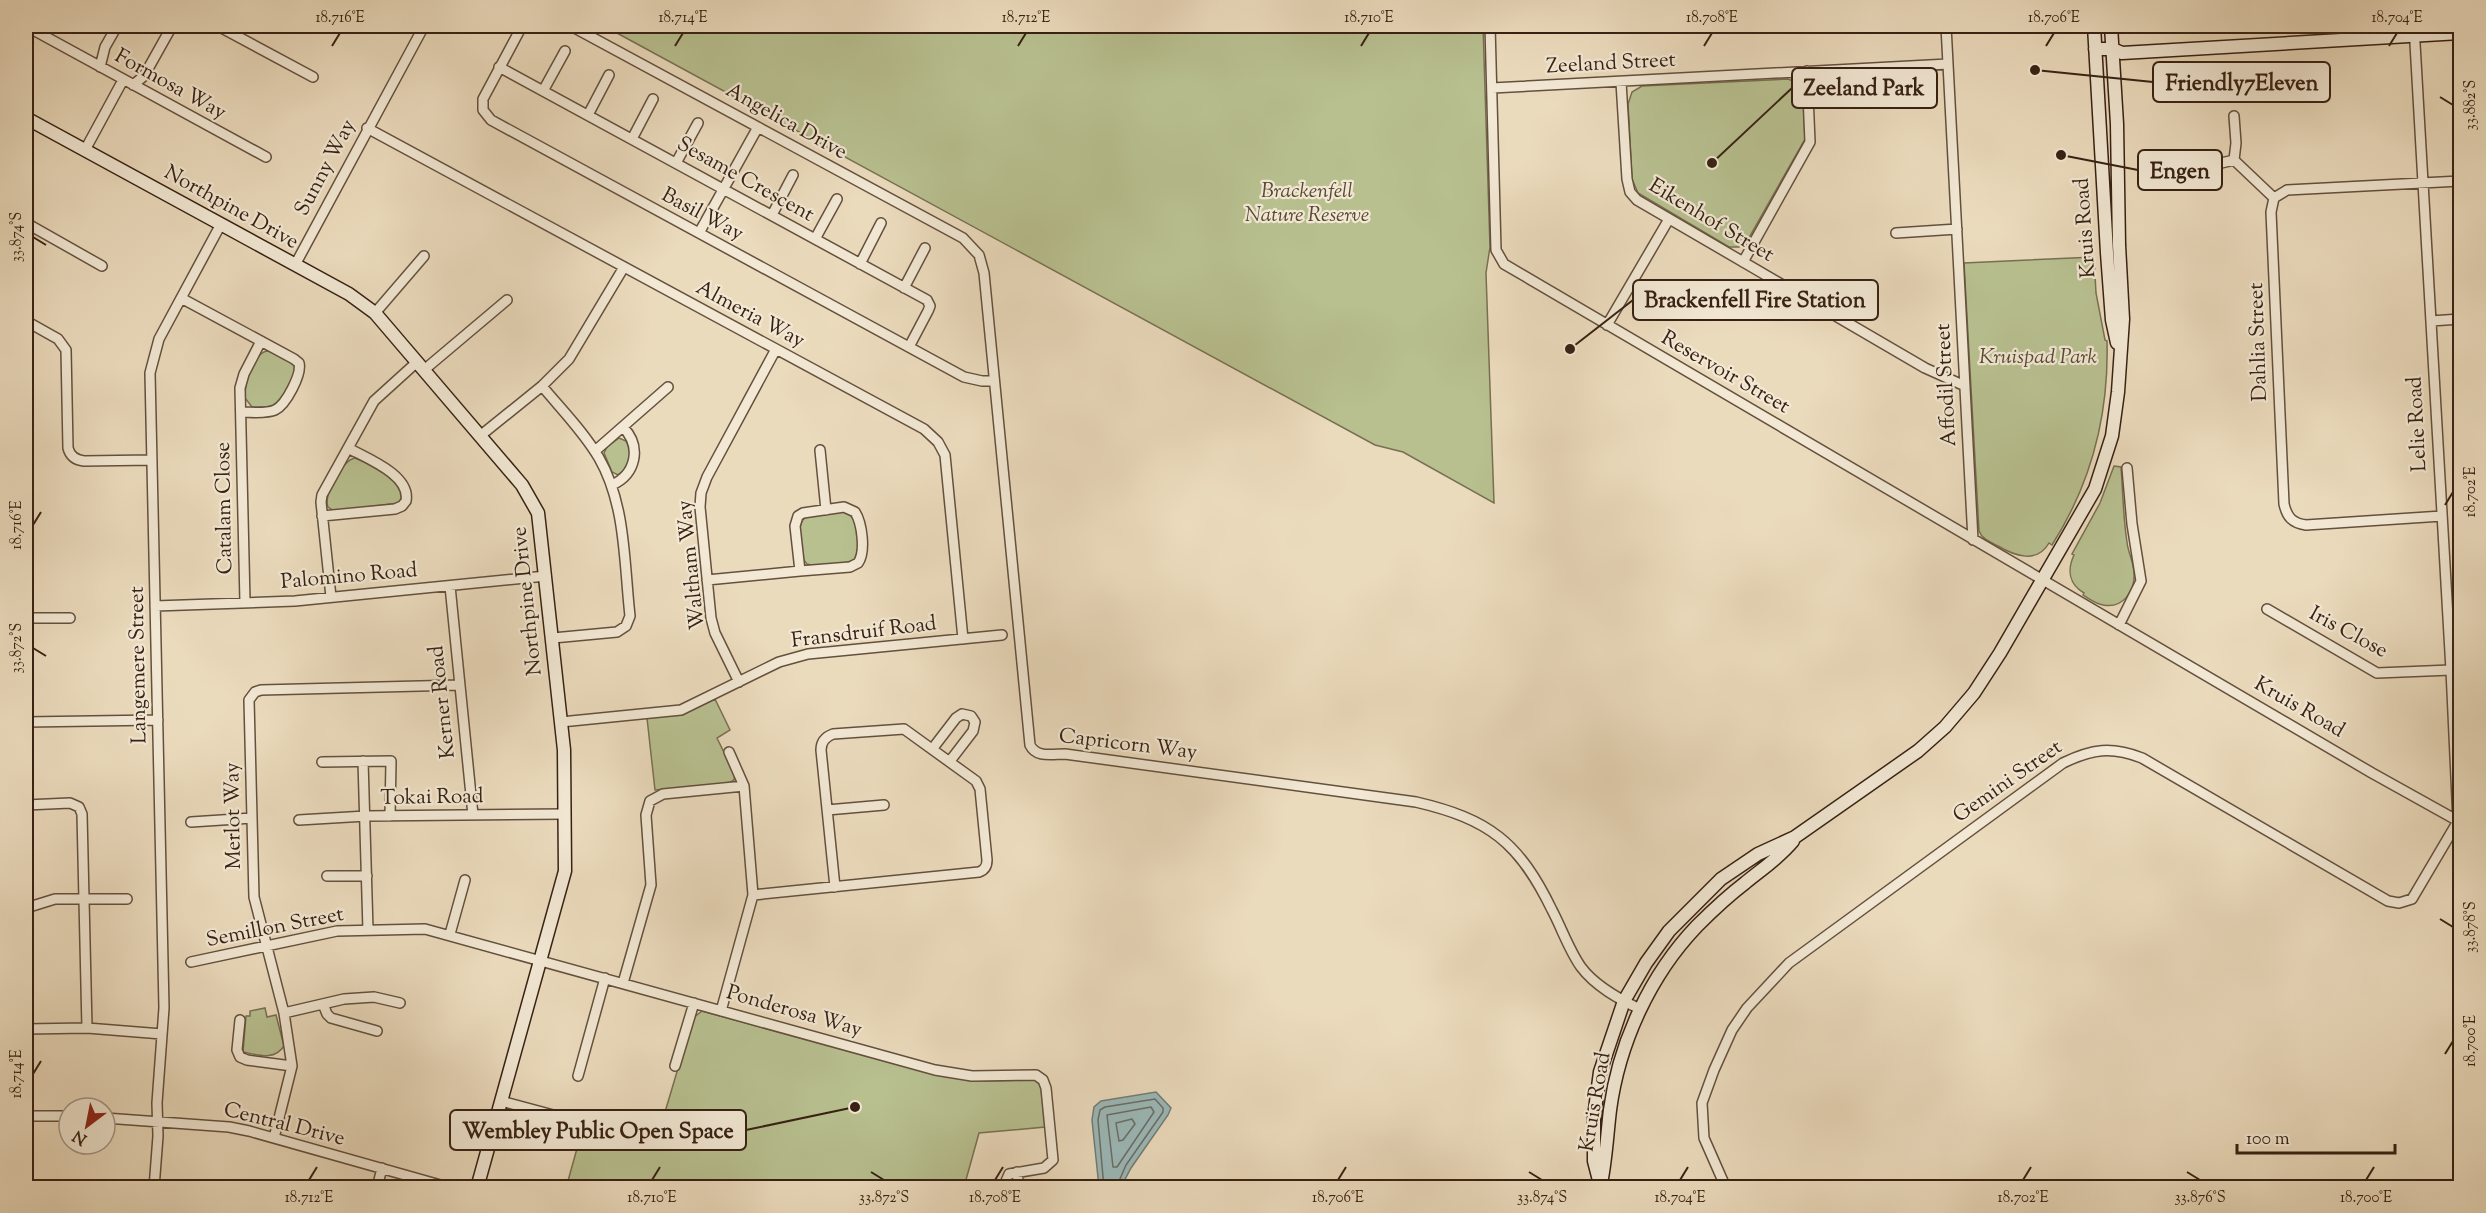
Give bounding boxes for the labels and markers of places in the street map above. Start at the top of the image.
callout: Friendly7Eleven [2153,62,2330,102]
callout: Zeeland Park [1792,68,1937,108]
callout: Engen [2138,150,2222,190]
callout: Brackenfell Fire Station [1633,280,1878,320]
callout: Wembley Public Open Space [450,1110,746,1150]

